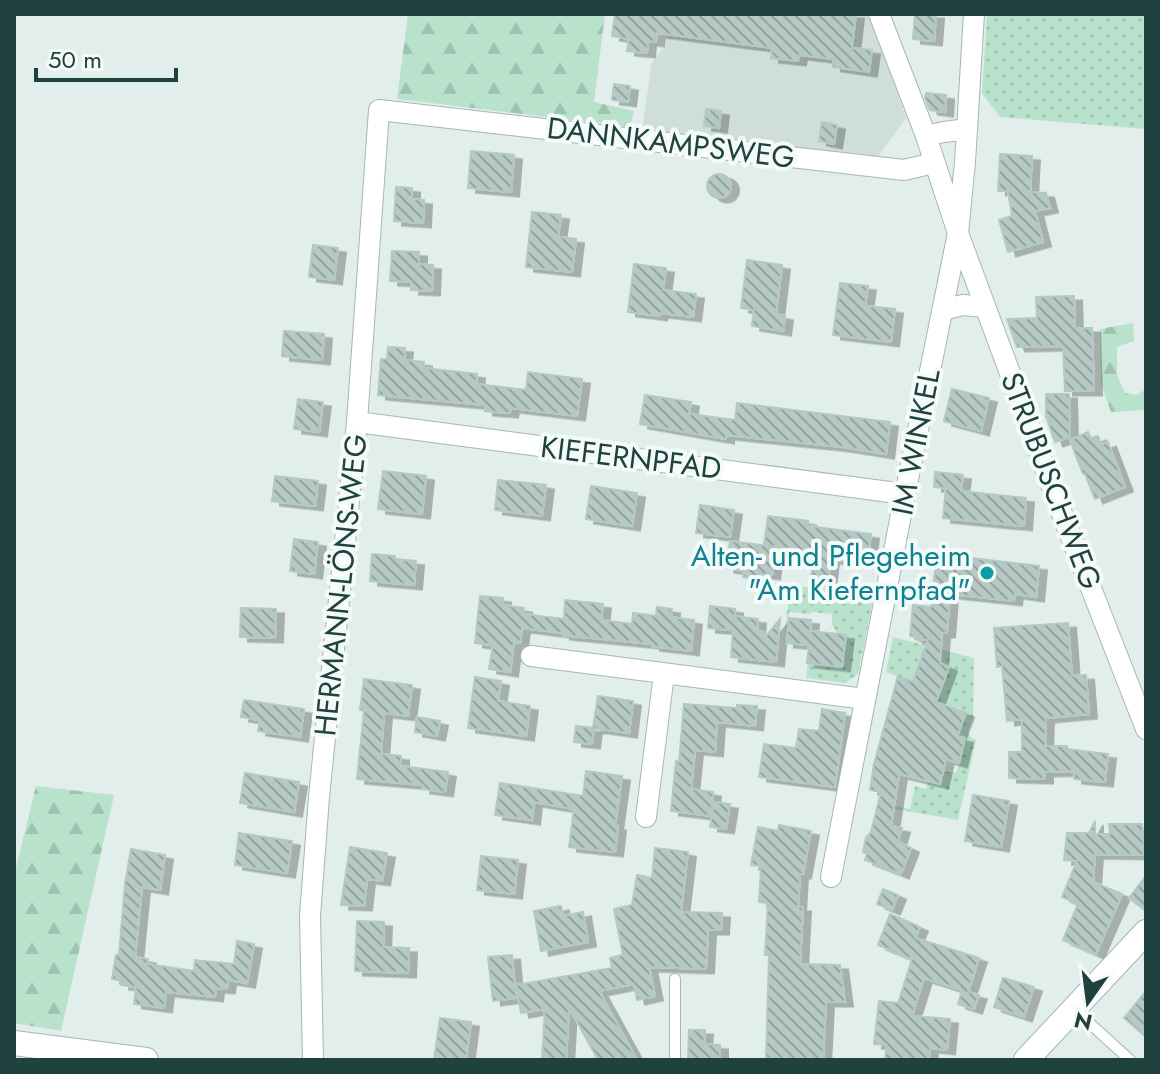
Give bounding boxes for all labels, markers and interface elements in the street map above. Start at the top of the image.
scale bar [36,32,176,82]
text: 50 m [48,42,102,77]
street label: DANNKAMPSWEG [545,106,797,179]
street label: IM WINKEL [880,365,951,519]
street label: STRUBUSCHWEG [990,366,1113,596]
street label: KIEFERNPFAD [538,425,724,490]
street label: HERMANN-LÖNS-WEG [303,432,378,738]
place label: Alten- und Pflegeheim "Am Kiefernpfad" [691,534,971,611]
marker: Alten- und Pflegeheim "Am Kiefernpfad" [978,564,996,582]
north arrow [1048,962,1128,1042]
text: N [1071,1004,1096,1039]

